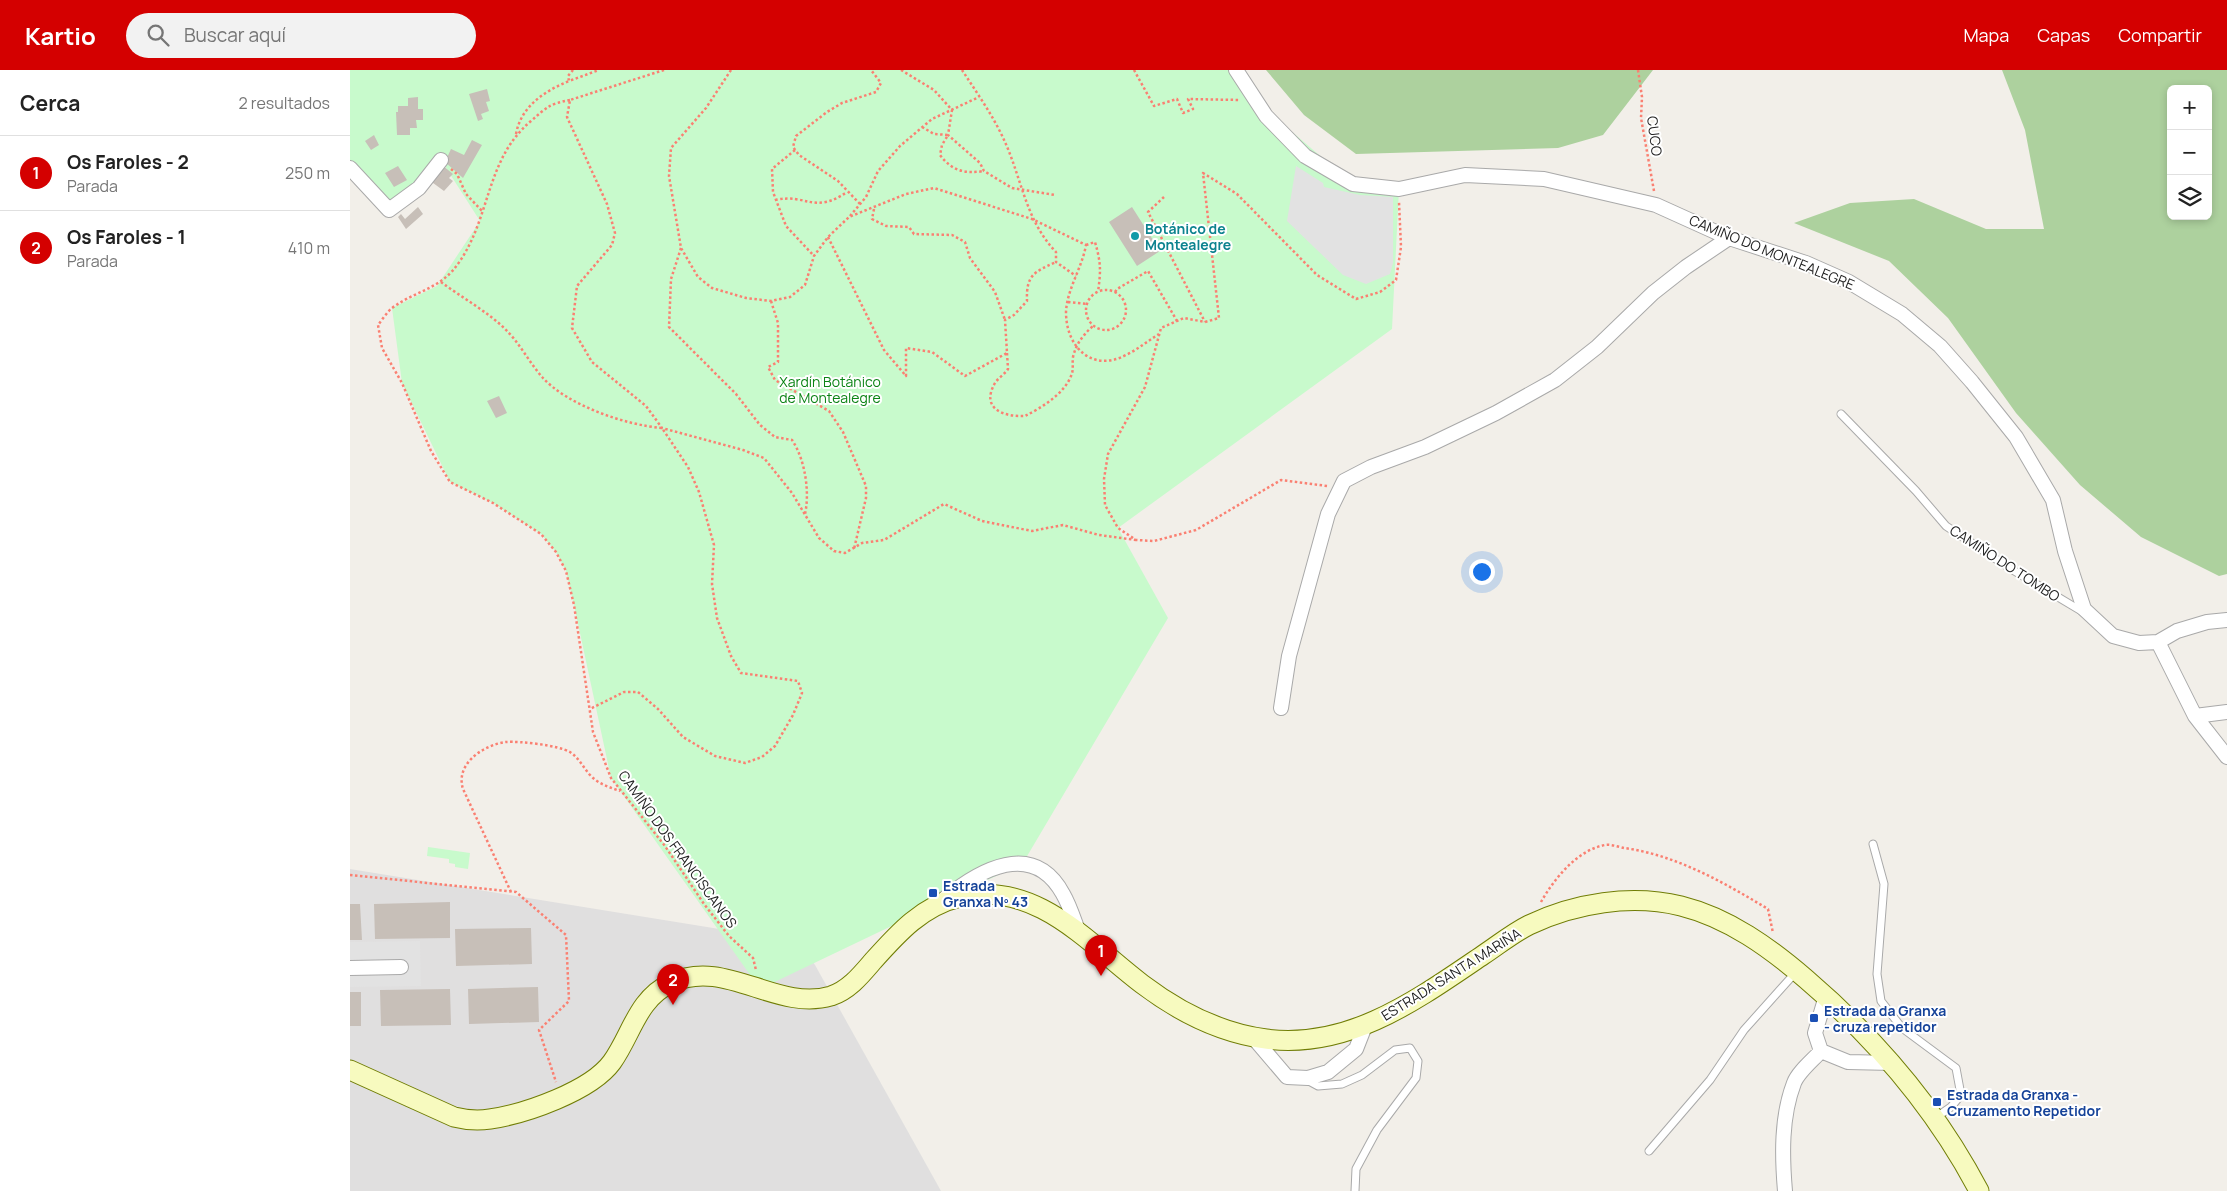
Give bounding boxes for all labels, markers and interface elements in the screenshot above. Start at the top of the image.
search box [126,13,476,58]
text: Kartio [25,19,96,52]
icon: search [144,21,172,49]
text: Buscar aquí [184,22,286,48]
text: Mapa [1963,23,2009,47]
text: Capas [2037,23,2090,47]
text: Compartir [2118,23,2202,47]
map controls [2167,85,2212,220]
button: + [2167,85,2212,130]
text: Cerca [20,89,80,117]
text: 2 resultados [239,92,330,114]
street label: CUCO [1643,115,1667,157]
button: − [2167,130,2212,175]
text: Os Faroles - 2 [67,149,189,175]
text: 1 [32,162,40,184]
text: 250 m [285,162,330,184]
text: Parada [67,175,118,197]
button: layers [2167,175,2212,220]
street label: CAMIÑO DO MONTEALEGRE [1687,210,1857,294]
place label: Botánico de Montealegre [1145,219,1231,254]
text: Os Faroles - 1 [67,224,186,250]
marker: Botánico de Montealegre [1129,230,1141,242]
text: 2 [31,237,41,259]
text: 410 m [288,237,330,259]
text: Parada [67,250,118,272]
park label: Xardín Botánico de Montealegre [779,372,881,407]
street label: CAMIÑO DO TOMBO [1946,520,2064,606]
your location [1469,559,1495,585]
street label: CAMIÑO DOS FRANCISCANOS [614,766,742,932]
place label: Estrada Granxa Nº 43 [943,876,1028,911]
marker: Estrada Granxa Nº 43 [927,887,939,899]
street label: ESTRADA SANTA MARIÑA [1378,923,1524,1025]
pin: 1 [1085,935,1117,976]
pin: 2 [657,964,689,1005]
place label: Estrada da Granxa - cruza repetidor [1824,1001,1946,1036]
marker: Estrada da Granxa - cruza repetidor [1808,1012,1820,1024]
place label: Estrada da Granxa - Cruzamento Repetidor [1947,1085,2101,1120]
marker: Estrada da Granxa - Cruzamento Repetidor [1931,1096,1943,1108]

